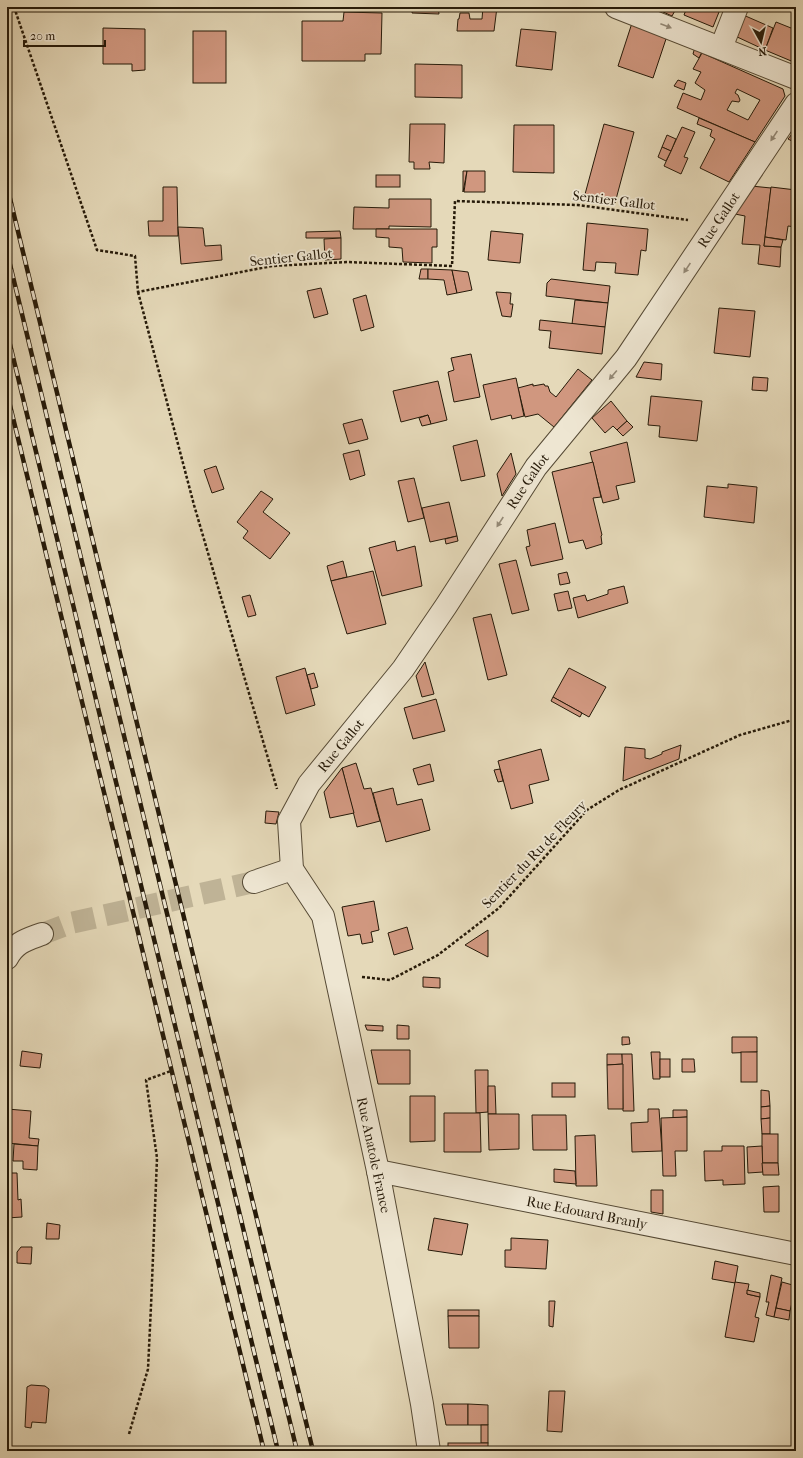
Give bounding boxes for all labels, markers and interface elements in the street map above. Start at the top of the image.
scale bar [24,22,105,48]
north arrow [741,22,781,62]
one-way arrow [660,24,672,30]
text: 20 m [30,29,55,43]
text: N [757,44,767,59]
one-way arrow [770,131,778,142]
street label: Sentier Gallot [572,187,656,214]
street label: Rue Gallot [694,189,744,251]
street label: Sentier Gallot [249,245,333,270]
one-way arrow [683,262,690,274]
one-way arrow [608,369,617,380]
street label: Rue Gallot [503,450,553,512]
one-way arrow [496,517,504,528]
street label: Rue Gallot [314,715,368,776]
street label: Sentier du Ru de Fleury [478,796,591,912]
street label: Rue Anatole France [353,1096,394,1215]
street label: Rue Edouard Branly [525,1193,649,1233]

